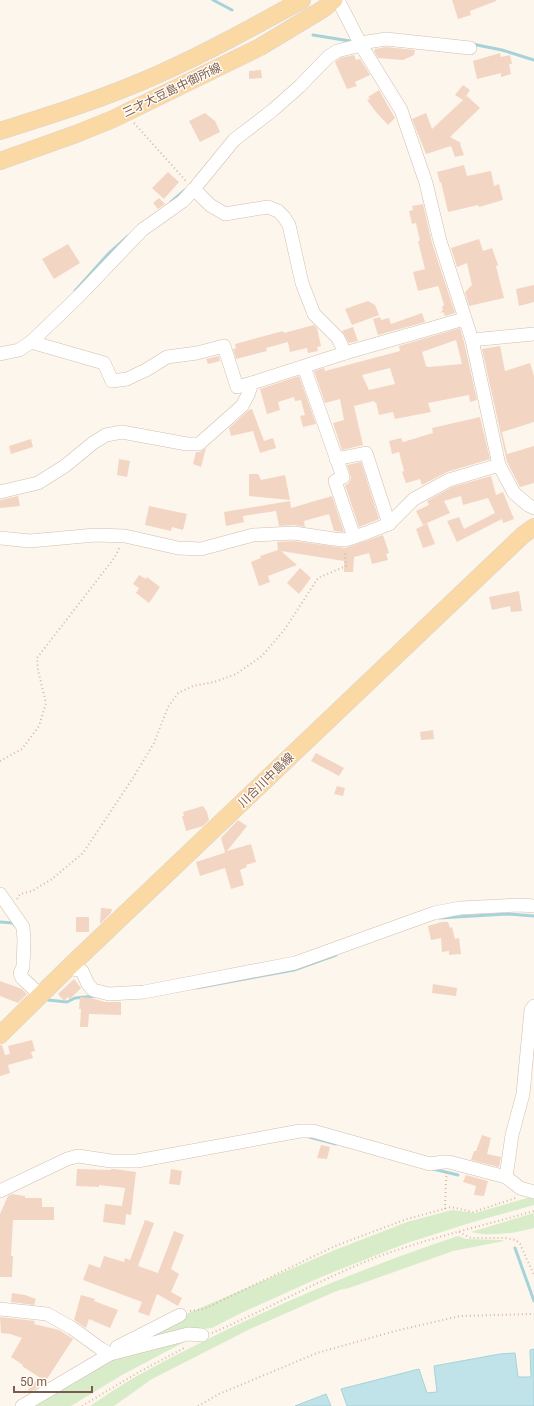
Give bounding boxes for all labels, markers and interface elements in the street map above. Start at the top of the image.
street label: 三才大豆島中御所線 [120,60,224,120]
street label: 川合川中島線 [235,750,297,810]
scale bar [14,1368,92,1394]
text: 50 m [20,1375,47,1389]

